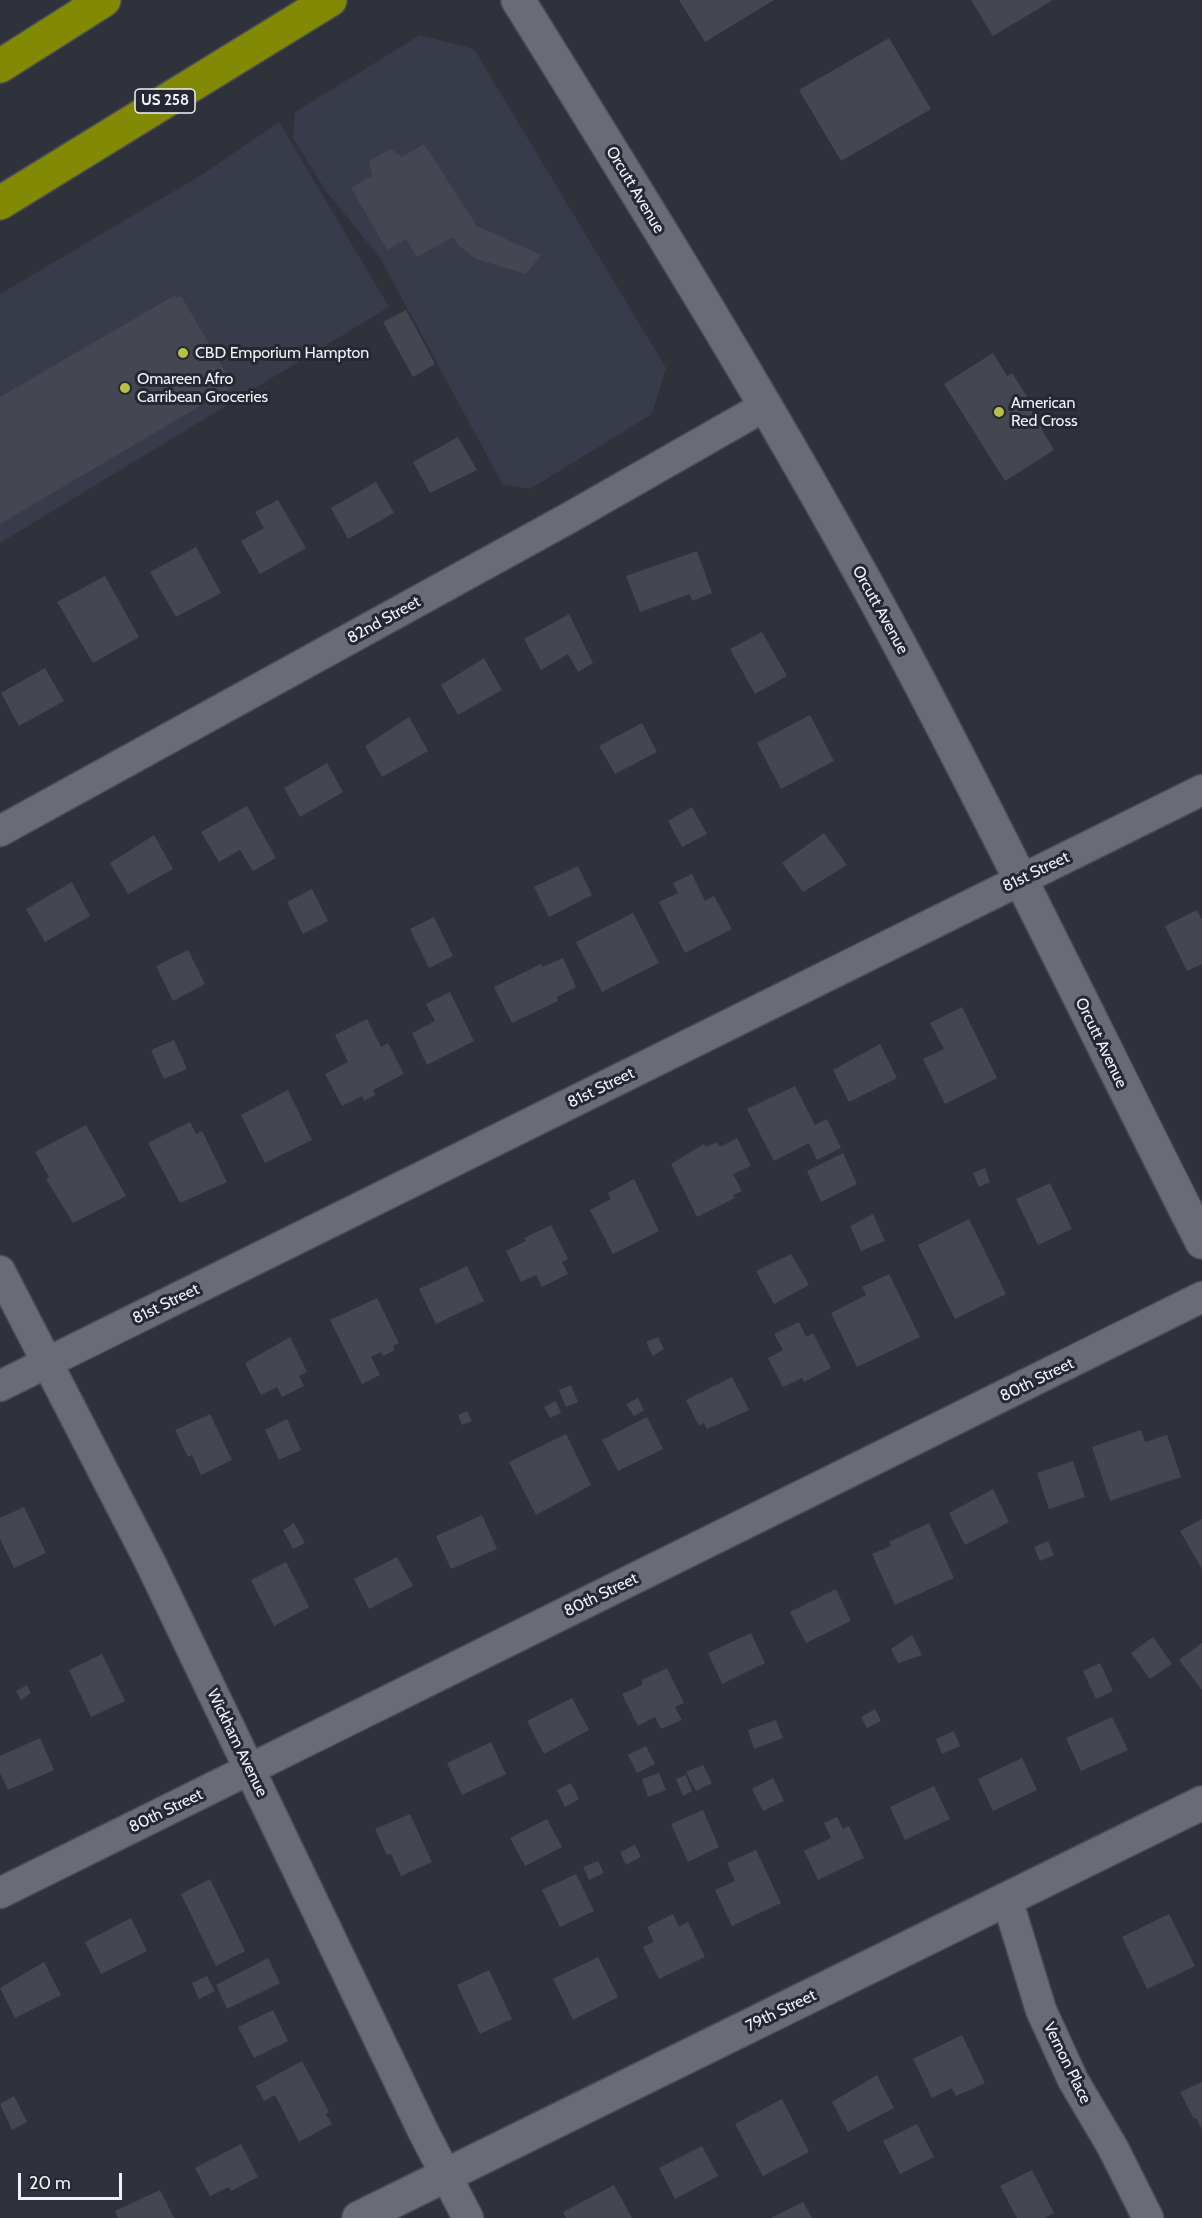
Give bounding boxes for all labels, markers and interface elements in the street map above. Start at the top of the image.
road number: US 258 [135,89,195,113]
street label: Orcutt Avenue [602,143,668,237]
place label: CBD Emporium Hampton [195,343,369,363]
marker: CBD Emporium Hampton [176,346,190,360]
place label: Omareen Afro Carribean Groceries [137,369,268,407]
marker: Omareen Afro Carribean Groceries [118,381,132,395]
place label: American Red Cross [1011,393,1078,431]
marker: American Red Cross [992,405,1006,419]
street label: Orcutt Avenue [848,563,912,657]
street label: 82nd Street [344,592,424,648]
street label: 81st Street [1000,848,1072,896]
street label: Orcutt Avenue [1071,995,1131,1091]
street label: 81st Street [565,1064,637,1112]
street label: 81st Street [130,1280,202,1328]
street label: 80th Street [997,1354,1077,1406]
street label: 80th Street [561,1569,641,1621]
street label: Wickham Avenue [203,1686,271,1800]
street label: 80th Street [126,1785,206,1837]
street label: 79th Street [743,1986,819,2036]
street label: Vernon Place [1039,2019,1095,2107]
scale bar [21,2161,124,2199]
text: 20 m [29,2172,71,2194]

